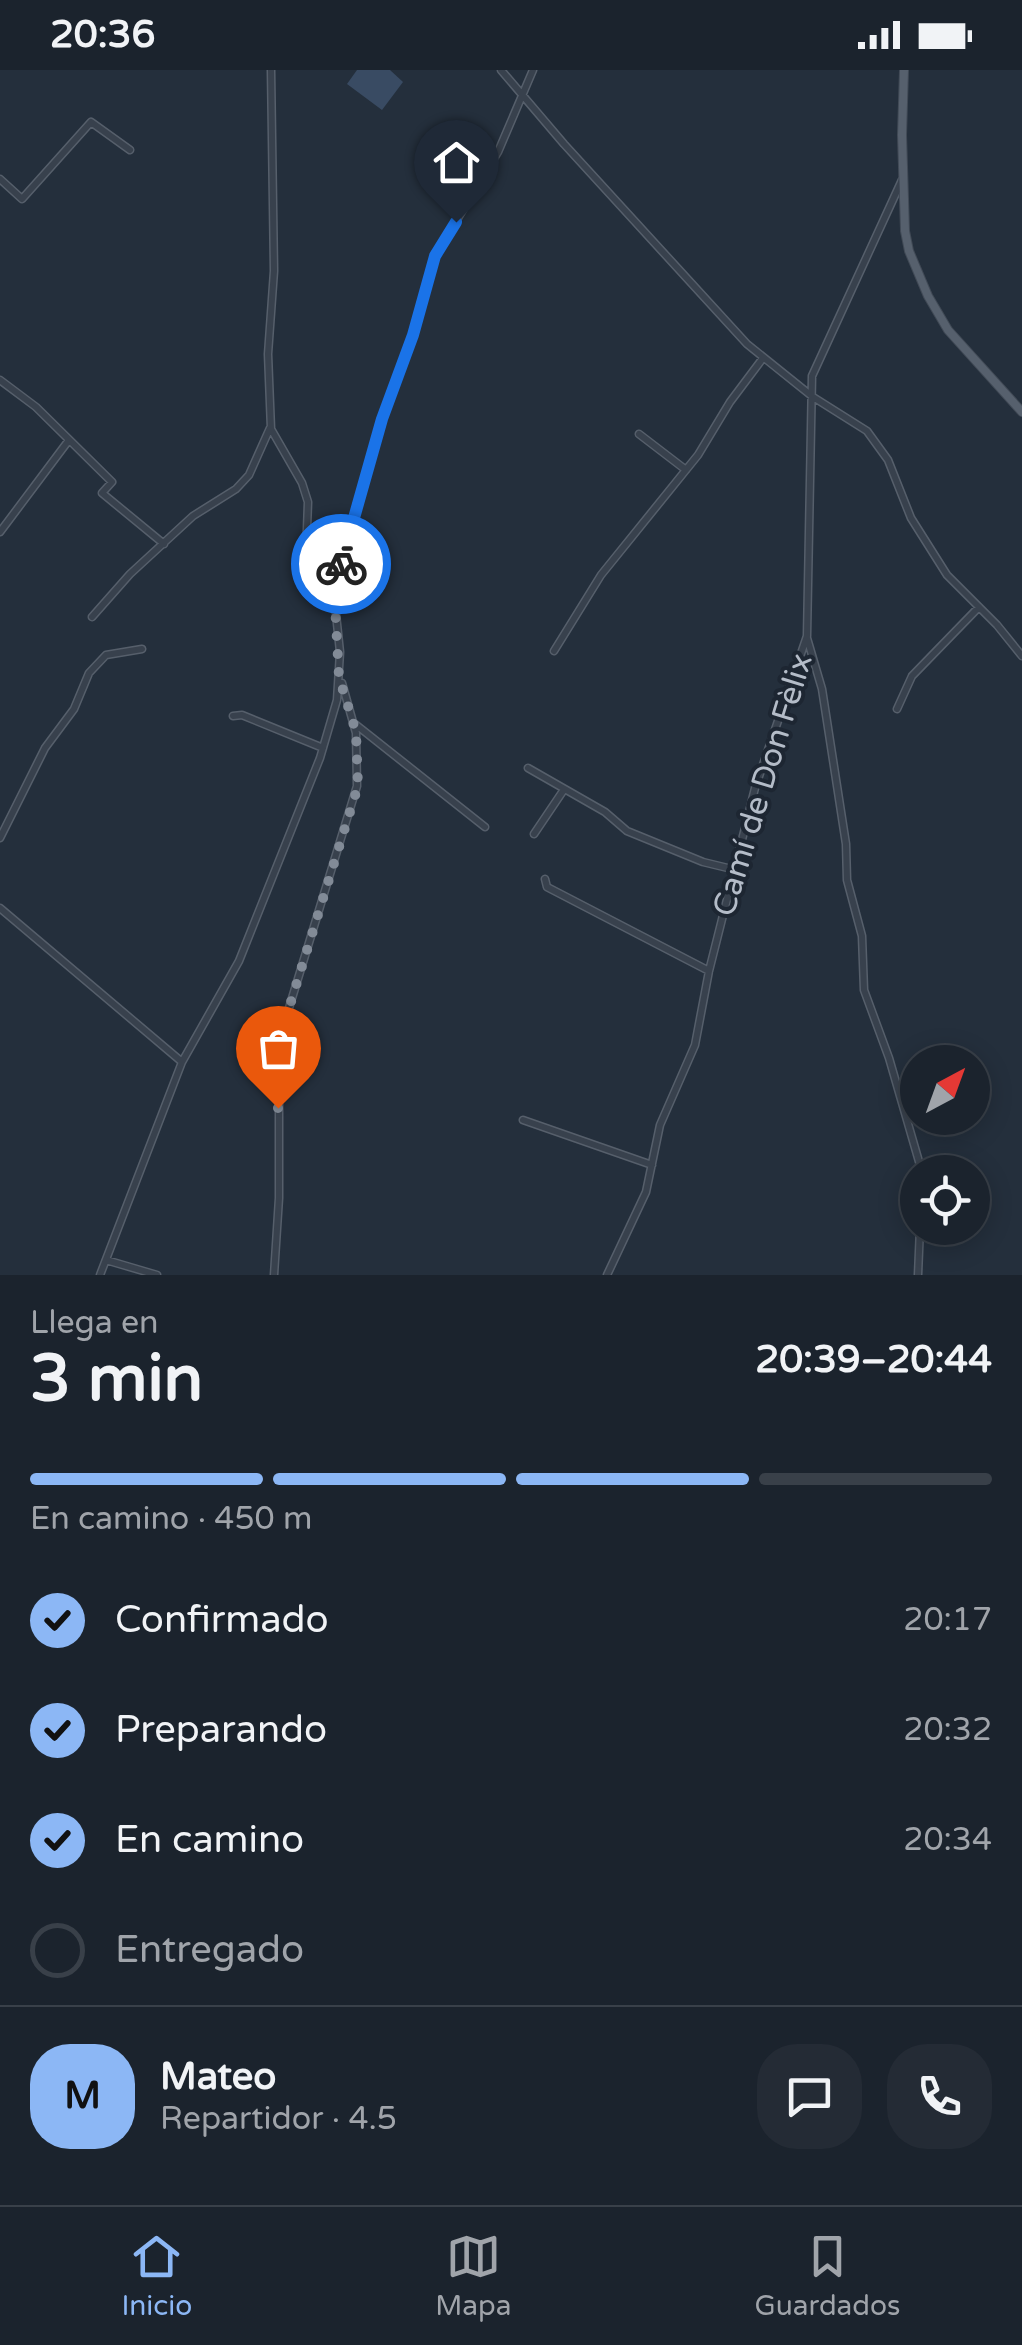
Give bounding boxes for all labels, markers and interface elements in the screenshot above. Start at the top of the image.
text: 20:36 [50,12,155,58]
pin [414,120,499,223]
icon: home [429,135,484,190]
courier [291,514,391,614]
icon: bike [314,537,369,592]
street label: Camí de Don Fèlix [705,649,821,921]
pin [236,1006,321,1109]
icon: bag [251,1021,306,1076]
north arrow [900,1045,990,1135]
map controls [900,1045,990,1245]
button: locate [900,1155,990,1245]
text: Llega en [30,1304,159,1342]
text: 20:39–20:44 [755,1337,992,1383]
text: 3 min [30,1340,203,1419]
text: En camino · 450 m [30,1500,312,1538]
icon: check [30,1593,85,1648]
text: Confirmado [115,1597,329,1643]
text: 20:17 [903,1601,992,1639]
icon: check [30,1703,85,1758]
text: Preparando [115,1707,327,1753]
text: 20:32 [903,1711,992,1749]
icon: check [30,1813,85,1868]
text: En camino [115,1817,304,1863]
text: 20:34 [903,1821,992,1859]
text: Entregado [115,1927,304,1973]
button: chat [757,2044,862,2149]
button: phone [887,2044,992,2149]
text: Mateo [160,2054,276,2100]
text: M [64,2073,101,2119]
text: Repartidor · 4.5 [160,2100,397,2138]
tab: Inicio [122,2229,192,2323]
tab: Mapa [435,2229,512,2323]
tab: Guardados [755,2229,900,2323]

